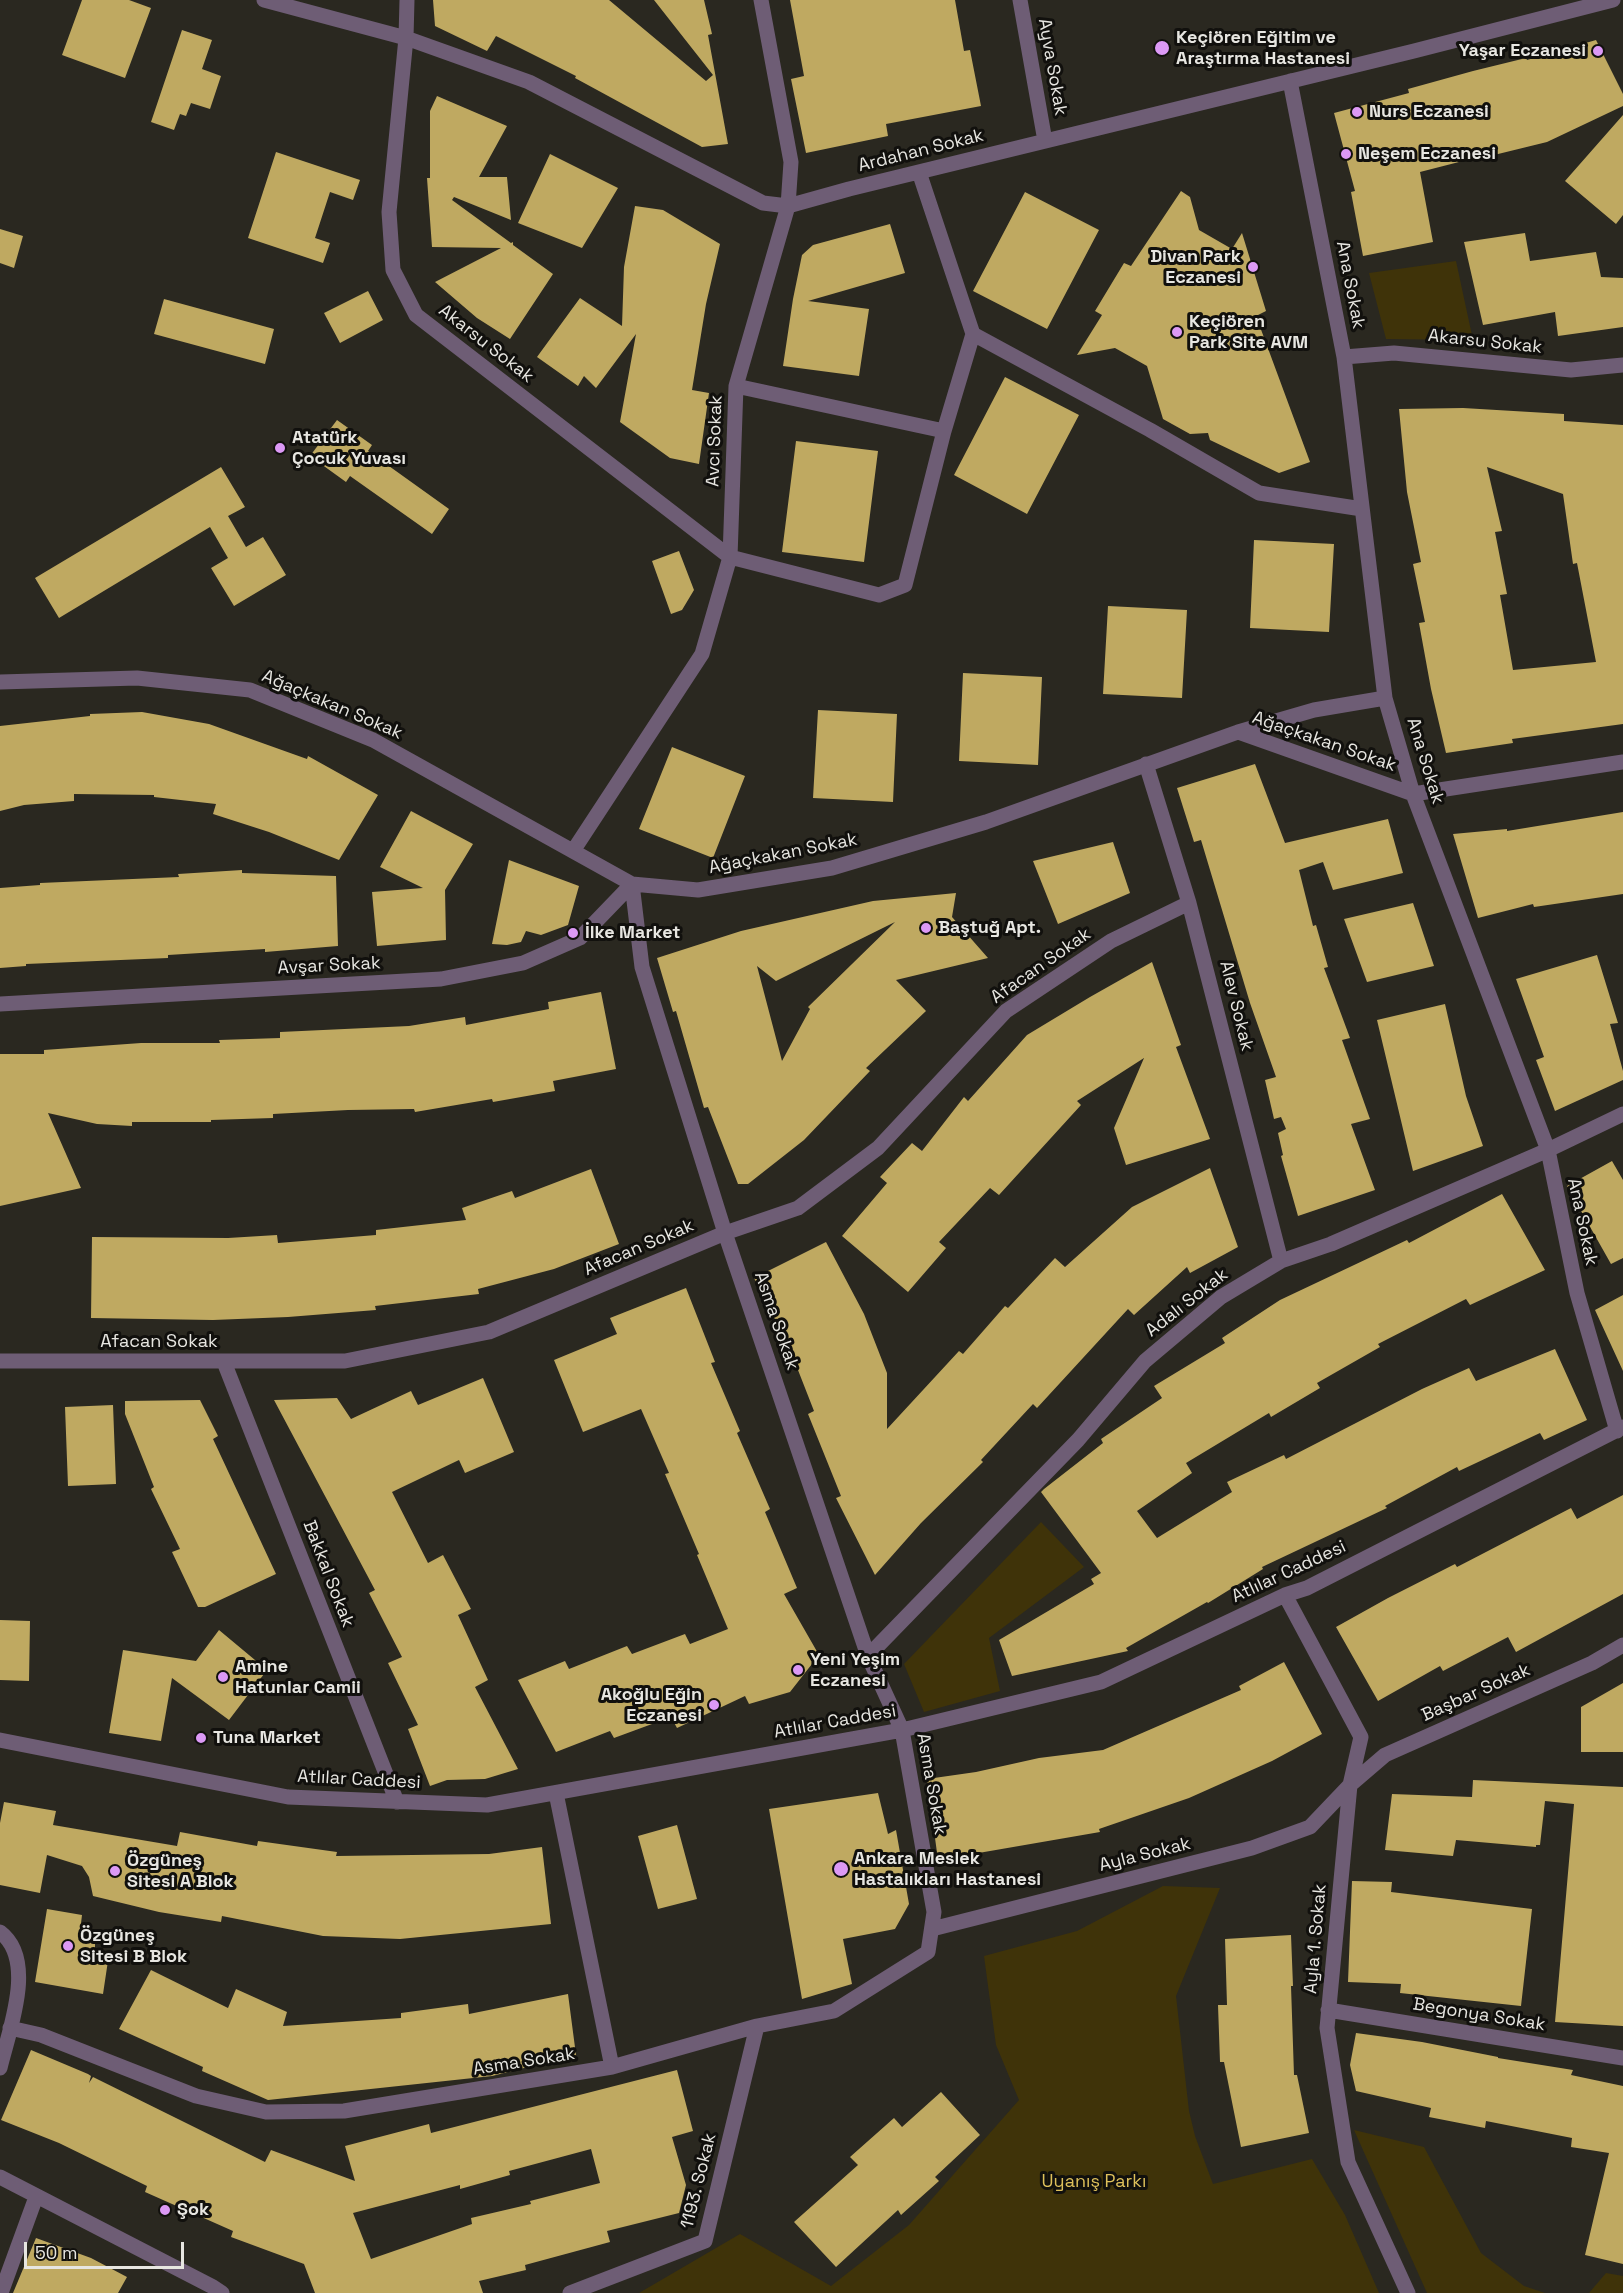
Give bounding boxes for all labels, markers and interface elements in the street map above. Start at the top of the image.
street label: Ayva Sokak [1033,17,1071,117]
place label: Keçiören Eğitim ve Araştırma Hastanesi [1176,27,1350,70]
marker: Keçiören Eğitim ve Araştırma Hastanesi [1153,39,1171,57]
place label: Yaşar Eczanesi [1459,40,1586,62]
marker: Yaşar Eczanesi [1591,44,1605,58]
place label: Nurs Eczanesi [1369,101,1489,123]
marker: Nurs Eczanesi [1350,105,1364,119]
street label: Ardahan Sokak [856,125,986,177]
place label: Neşem Eczanesi [1358,143,1496,165]
marker: Neşem Eczanesi [1339,147,1353,161]
street label: Ana Sokak [1331,239,1369,331]
place label: Divan Park Eczanesi [1150,246,1241,288]
marker: Divan Park Eczanesi [1246,260,1260,274]
street label: Akarsu Sokak [434,300,538,388]
place label: Keçiören Park Site AVM [1189,311,1308,354]
marker: Keçiören Park Site AVM [1170,325,1184,339]
street label: Akarsu Sokak [1427,325,1543,359]
street label: Avcı Sokak [703,395,727,487]
place label: Atatürk Çocuk Yuvası [292,427,406,470]
marker: Atatürk Çocuk Yuvası [273,441,287,455]
street label: Ağaçkakan Sokak [258,666,406,744]
street label: Ağaçkakan Sokak [1249,707,1399,777]
street label: Ana Sokak [1402,715,1448,807]
street label: Ağaçkakan Sokak [707,829,859,879]
place label: Baştuğ Apt. [938,917,1041,939]
marker: Baştuğ Apt. [919,921,933,935]
place label: İlke Market [585,922,680,944]
street label: Afacan Sokak [987,924,1095,1008]
marker: İlke Market [566,926,580,940]
street label: Avşar Sokak [277,953,381,979]
street label: Alev Sokak [1214,959,1258,1053]
street label: Ana Sokak [1562,1176,1602,1268]
street label: Afacan Sokak [581,1215,697,1281]
street label: Adalı Sokak [1142,1264,1232,1342]
street label: Asma Sokak [749,1269,803,1373]
street label: Afacan Sokak [100,1331,218,1353]
street label: Bakkal Sokak [298,1518,358,1630]
street label: Atlılar Caddesi [1228,1536,1350,1608]
place label: Yeni Yeşim Eczanesi [810,1649,900,1692]
place label: Amine Hatunlar Camii [235,1656,361,1698]
street label: Başbar Sokak [1418,1659,1534,1727]
marker: Yeni Yeşim Eczanesi [791,1663,805,1677]
marker: Amine Hatunlar Camii [216,1670,230,1684]
place label: Akoğlu Eğin Eczanesi [601,1684,702,1726]
marker: Akoğlu Eğin Eczanesi [707,1698,721,1712]
street label: Atlılar Caddesi [772,1701,898,1743]
place label: Tuna Market [213,1727,321,1749]
marker: Tuna Market [194,1731,208,1745]
street label: Asma Sokak [911,1731,951,1837]
street label: Atlılar Caddesi [297,1766,421,1794]
street label: Ayla Sokak [1097,1833,1193,1877]
place label: Ankara Meslek Hastalıkları Hastanesi [854,1848,1041,1890]
place label: Özgüneş Sitesi A Blok [127,1850,234,1892]
marker: Ankara Meslek Hastalıkları Hastanesi [832,1860,850,1878]
marker: Özgüneş Sitesi A Blok [108,1864,122,1878]
street label: Ayla 1. Sokak [1300,1883,1332,1995]
place label: Özgüneş Sitesi B Blok [80,1925,187,1968]
marker: Özgüneş Sitesi B Blok [61,1939,75,1953]
street label: Begonya Sokak [1411,1994,1547,2036]
street label: Asma Sokak [471,2043,577,2081]
street label: 1193. Sokak [677,2131,721,2231]
park label: Uyanış Parkı [1042,2171,1146,2193]
place label: Şok [177,2199,209,2221]
marker: Şok [158,2203,172,2217]
scale bar [27,2230,188,2268]
text: 50 m [35,2241,77,2264]

